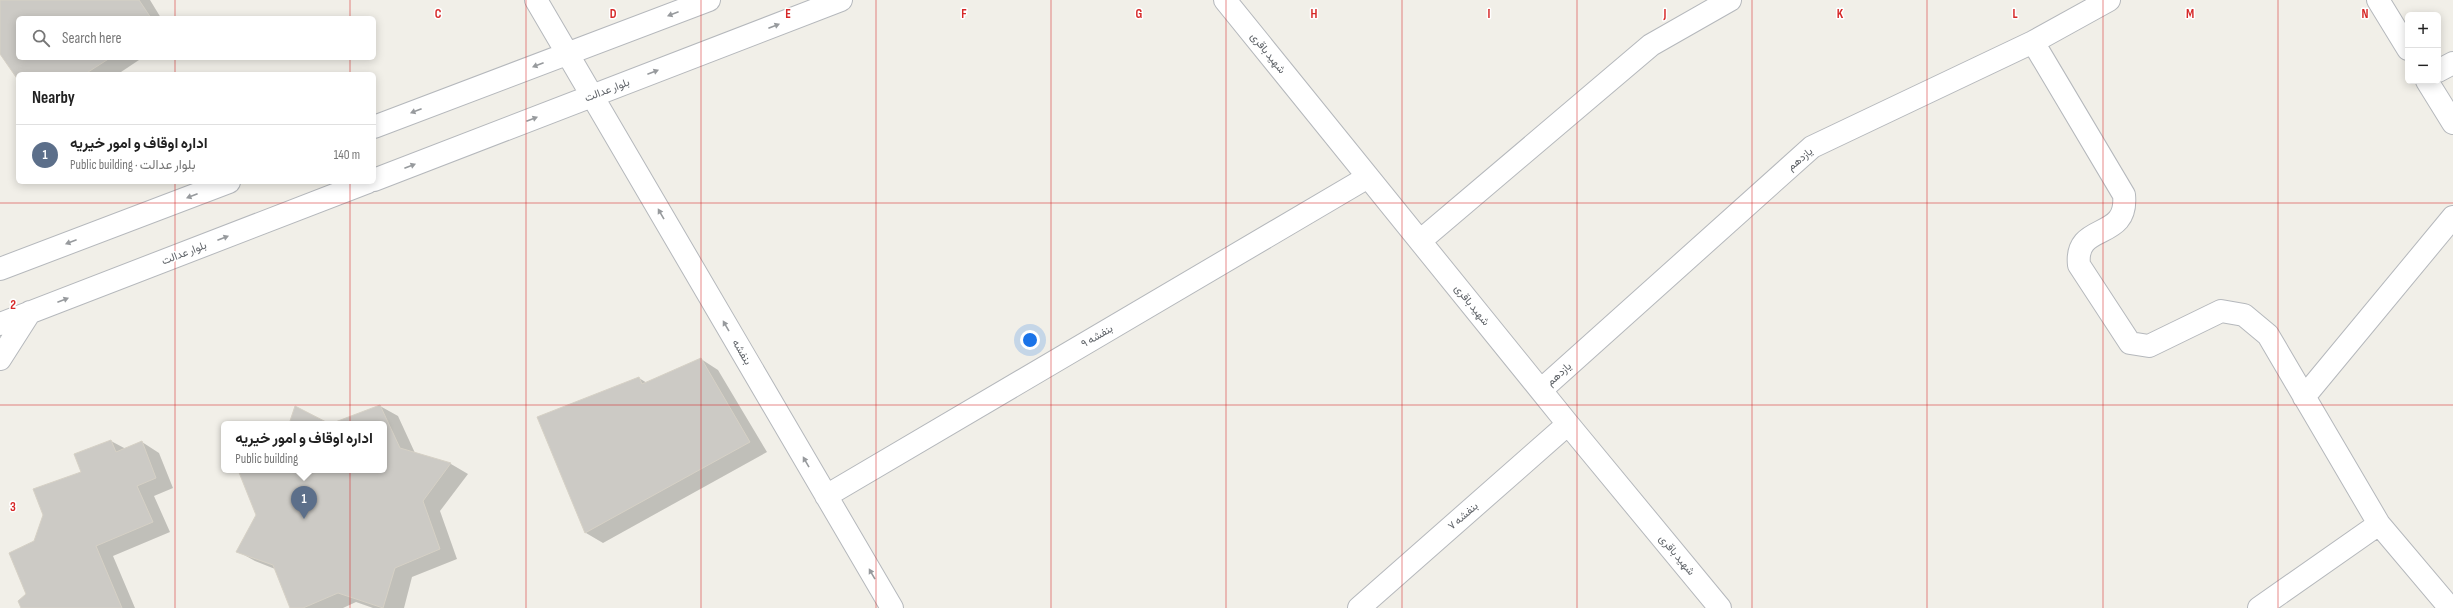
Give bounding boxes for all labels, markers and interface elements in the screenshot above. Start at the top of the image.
text: C [435,6,442,22]
text: D [610,6,617,22]
text: E [785,6,791,22]
text: F [961,6,967,22]
text: G [1136,6,1143,22]
text: H [1311,6,1318,22]
text: I [1488,6,1491,22]
text: J [1663,6,1667,22]
text: K [1837,6,1844,22]
text: L [2012,6,2018,22]
text: M [2186,6,2194,22]
text: N [2362,6,2369,22]
one-way arrow [666,11,678,17]
map controls [2405,12,2441,84]
button: + [2405,12,2441,48]
search box [16,16,376,60]
one-way arrow [769,22,781,28]
icon: search [30,27,52,49]
text: Search here [62,29,122,48]
street label: شهید باقری [1248,30,1289,76]
button: − [2405,48,2441,84]
one-way arrow [531,62,543,68]
one-way arrow [648,69,660,75]
street label: بلوار عدالت [583,75,631,105]
text: Nearby [32,88,75,108]
one-way arrow [410,108,422,114]
one-way arrow [526,116,538,122]
text: اداره اوقاف و امور خیریه [70,134,208,153]
street label: یازدهم [1785,145,1816,174]
text: 1 [42,147,48,163]
text: 140 m [334,147,360,163]
text: Public building · بلوار عدالت [70,157,196,173]
one-way arrow [405,162,417,168]
one-way arrow [186,193,198,199]
one-way arrow [657,208,664,220]
one-way arrow [218,234,230,240]
street label: بلوار عدالت [160,238,208,268]
one-way arrow [64,239,76,245]
street label: شهید باقری [1452,282,1493,328]
one-way arrow [57,296,69,302]
text: 2 [10,297,16,313]
one-way arrow [723,320,730,332]
street label: بنفشه ۹ [1079,322,1115,350]
your location [1020,330,1040,350]
street label: بنفشه [730,337,754,367]
street label: یازدهم [1544,359,1575,389]
popup [221,421,387,473]
text: اداره اوقاف و امور خیریه [235,429,373,448]
text: Public building [235,451,298,467]
one-way arrow [803,456,810,468]
pin: 1 [291,486,317,519]
text: 3 [10,499,16,515]
street label: بنفشه ۷ [1445,499,1481,533]
street label: شهید باقری [1656,532,1698,578]
one-way arrow [868,568,875,580]

